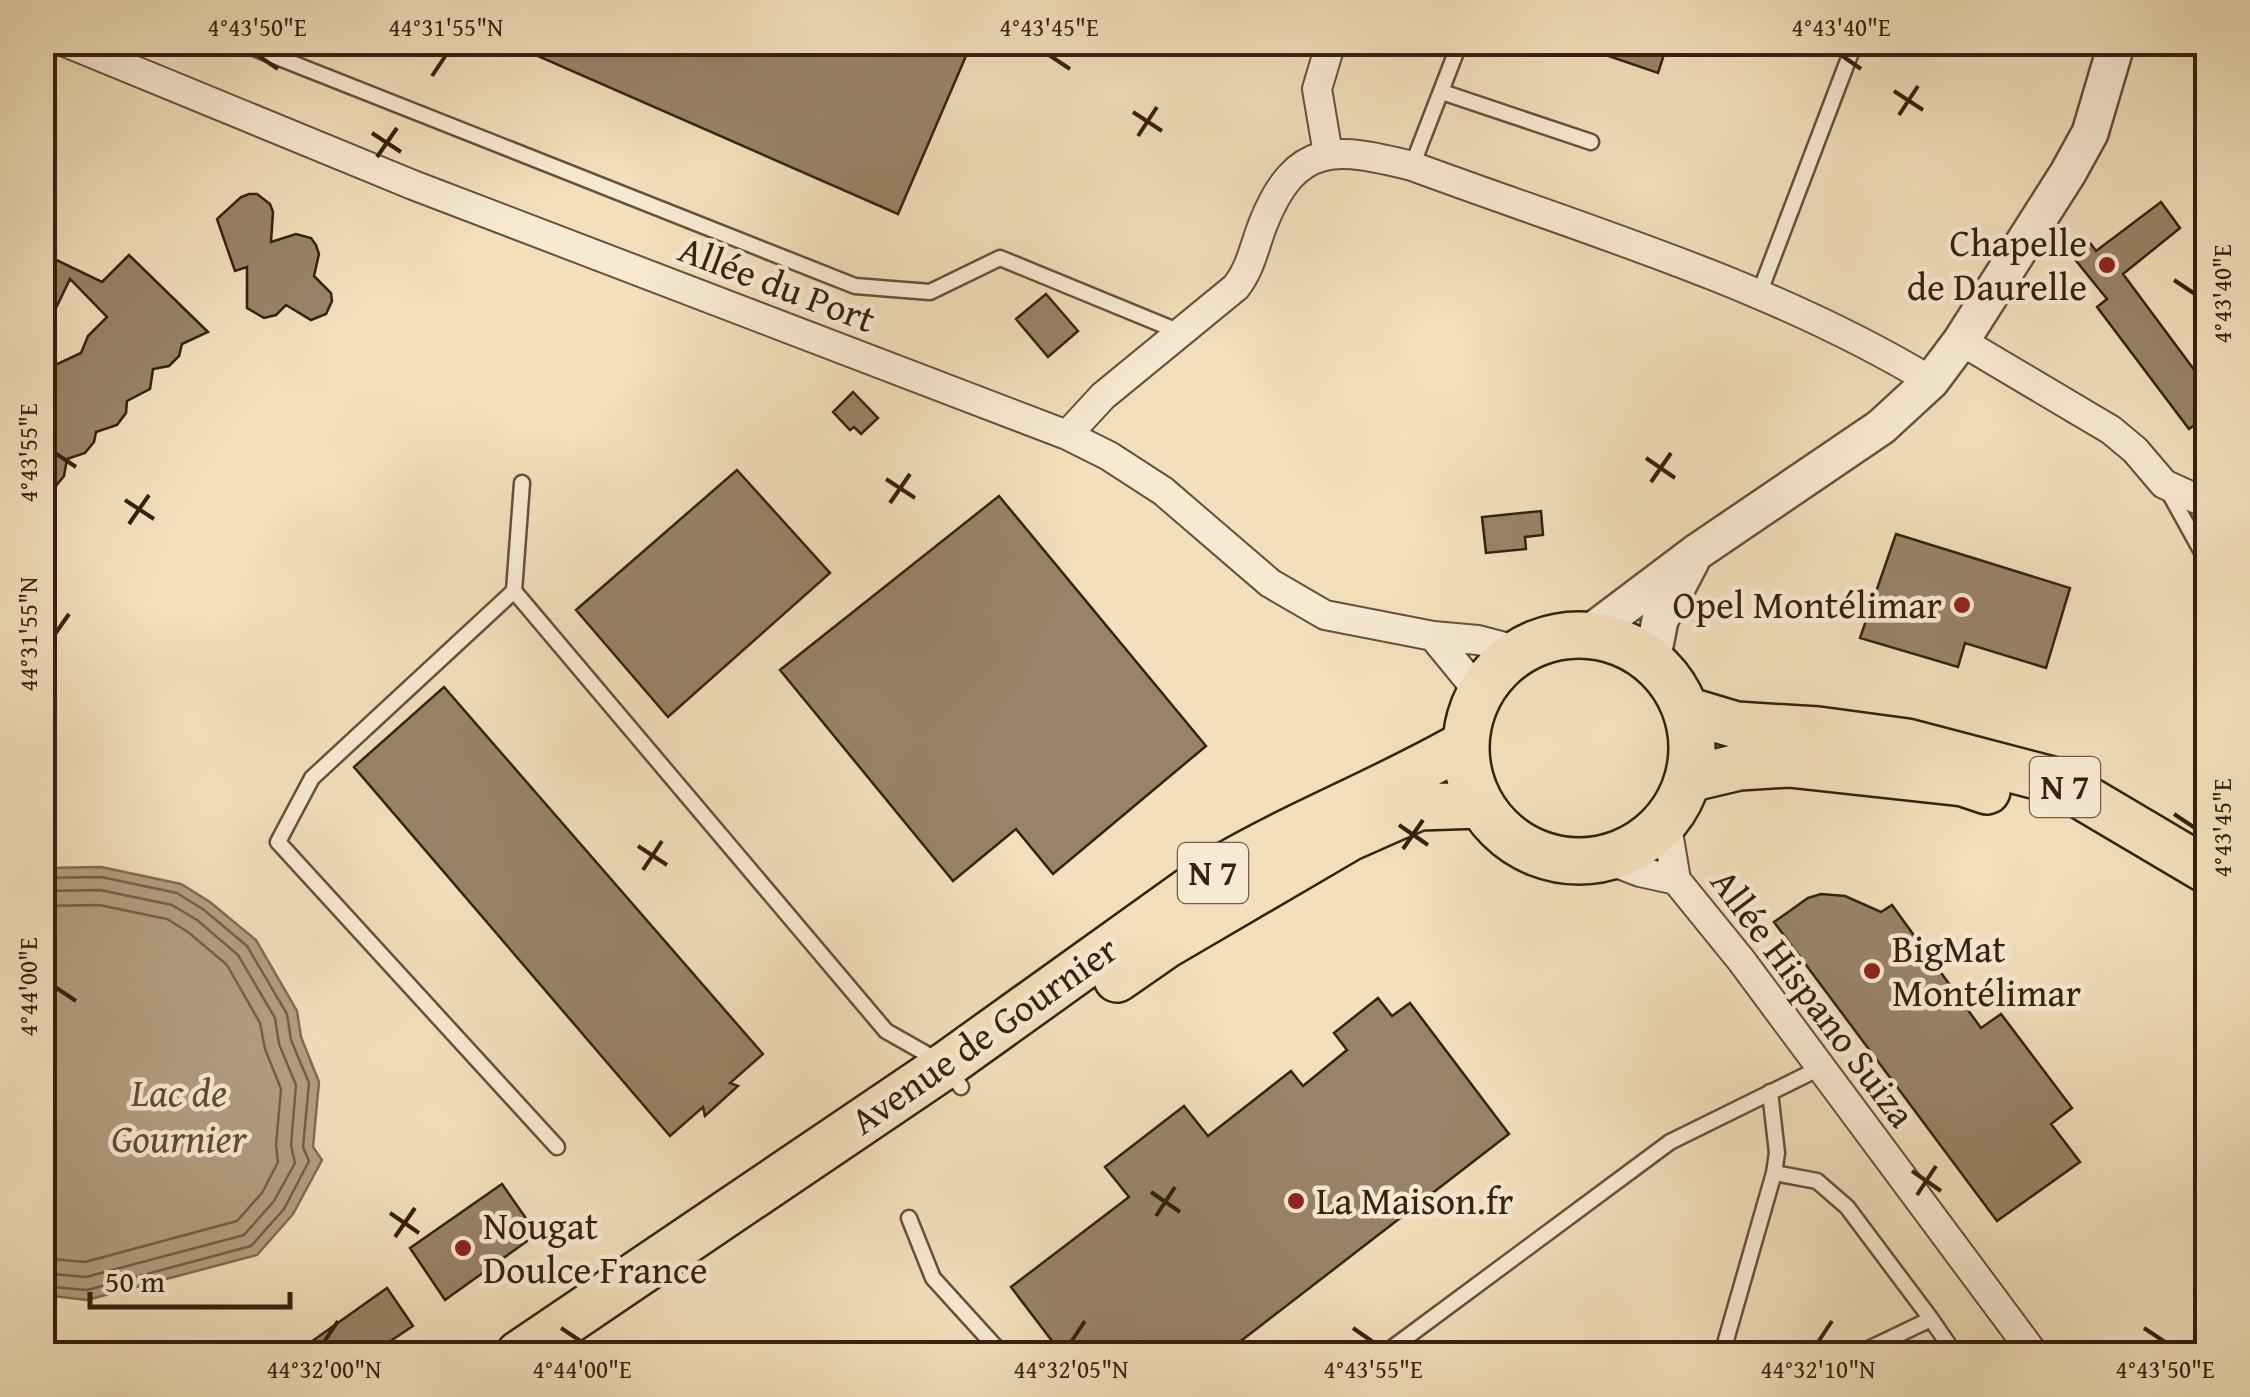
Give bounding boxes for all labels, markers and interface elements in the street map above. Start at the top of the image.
text: 4°43'50"E [207,9,307,45]
text: 44°31'55"N [389,9,503,45]
text: 4°43'45"E [999,9,1099,45]
text: 4°43'40"E [1791,9,1891,45]
place label: Chapelle de Daurelle [1907,214,2087,314]
street label: Allée du Port [671,220,884,346]
text: 4°43'40"E [2204,244,2240,344]
marker: Chapelle de Daurelle [2096,254,2118,276]
text: 4°43'55"E [10,403,46,503]
place label: Opel Montélimar [1672,576,1942,632]
text: 44°31'55"N [10,577,46,691]
marker: Opel Montélimar [1951,594,1973,616]
road number: N 7 [2030,757,2100,817]
text: 4°43'45"E [2204,778,2240,878]
road number: N 7 [1178,843,1248,903]
street label: Allée Hispano Suiza [1698,856,1930,1139]
place label: BigMat Montélimar [1892,920,2081,1020]
street label: Avenue de Gournier [838,921,1129,1147]
text: 4°44'00"E [10,937,46,1037]
marker: BigMat Montélimar [1861,960,1883,982]
water label: Lac de Gournier [111,1062,248,1167]
place label: La Maison.fr [1316,1172,1514,1228]
marker: La Maison.fr [1285,1190,1307,1212]
place label: Nougat Doulce France [483,1197,708,1297]
marker: Nougat Doulce France [452,1237,474,1259]
scale bar [90,1247,290,1309]
text: 50 m [105,1259,165,1303]
text: 44°32'00"N [267,1351,381,1387]
text: 4°44'00"E [532,1351,632,1387]
text: 44°32'05"N [1014,1351,1128,1387]
text: 4°43'55"E [1323,1351,1423,1387]
text: 44°32'10"N [1761,1351,1875,1387]
text: 4°43'50"E [2115,1351,2215,1387]

